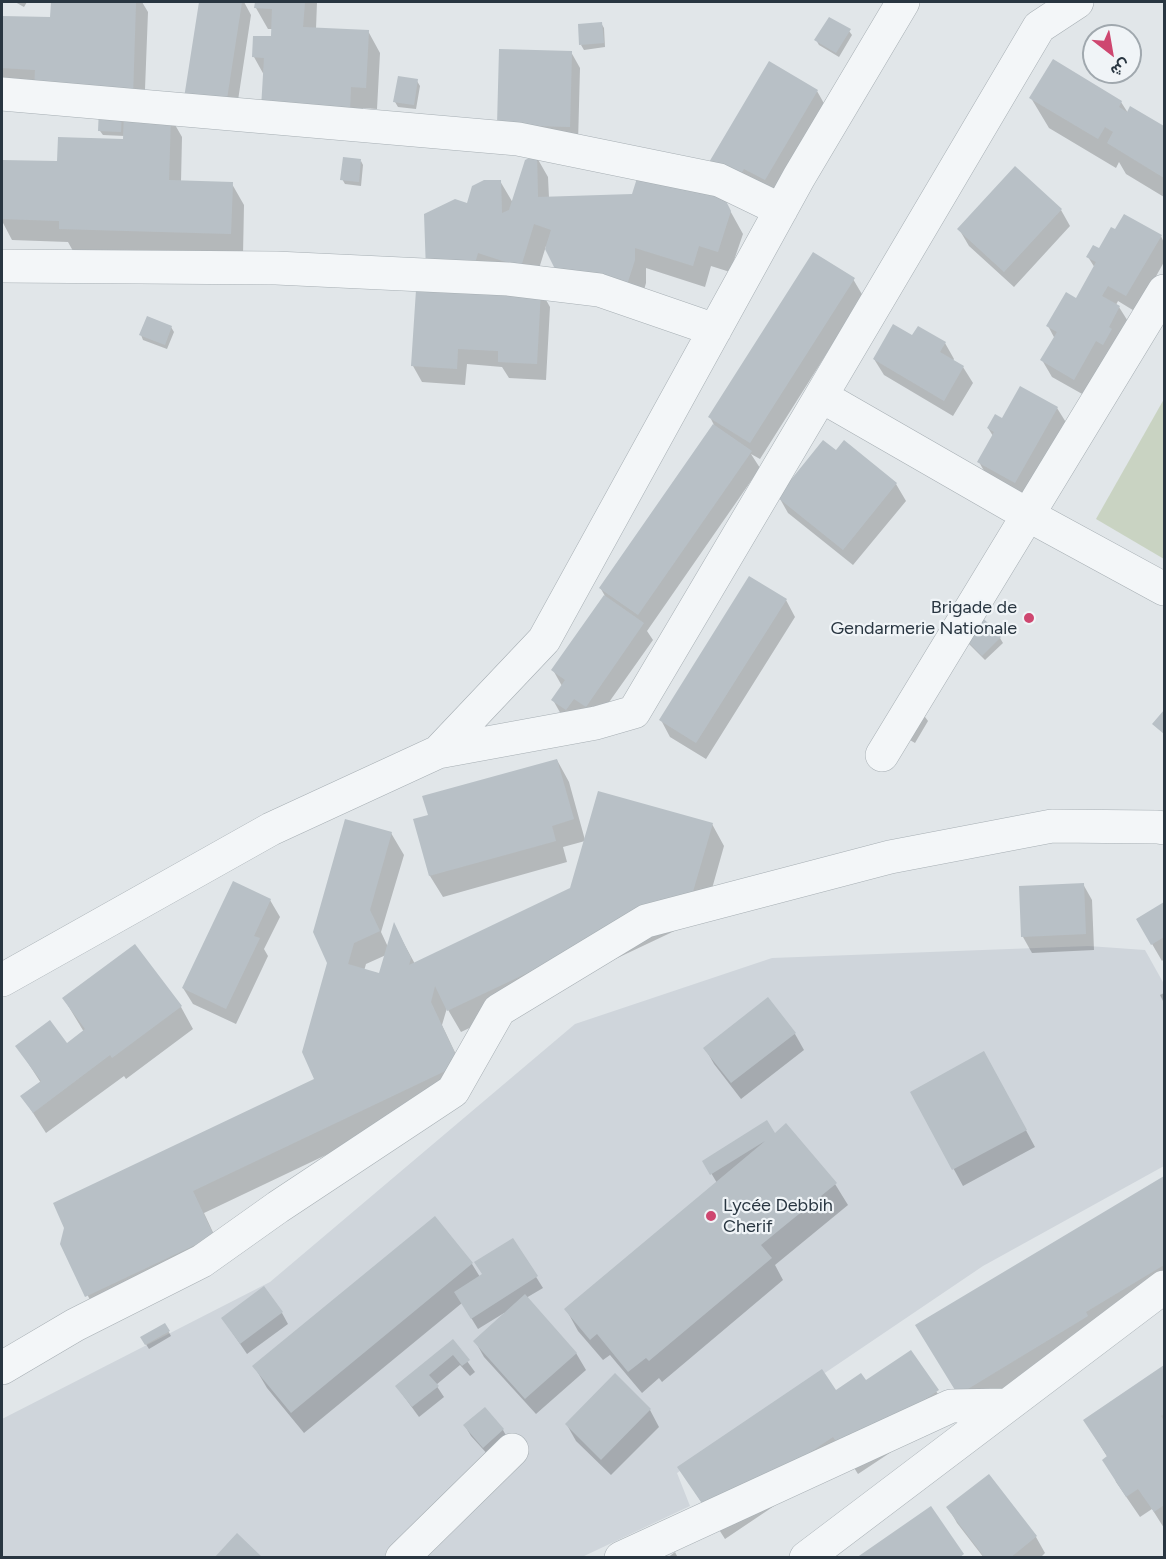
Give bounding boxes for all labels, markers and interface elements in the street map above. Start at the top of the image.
north arrow [1082,24,1142,84]
text: ش [1107,55,1134,81]
place label: Brigade de Gendarmerie Nationale [830,597,1017,640]
marker: Brigade de Gendarmerie Nationale [1022,611,1036,625]
place label: Lycée Debbih Cherif [723,1195,833,1238]
marker: Lycée Debbih Cherif [704,1209,718,1223]

